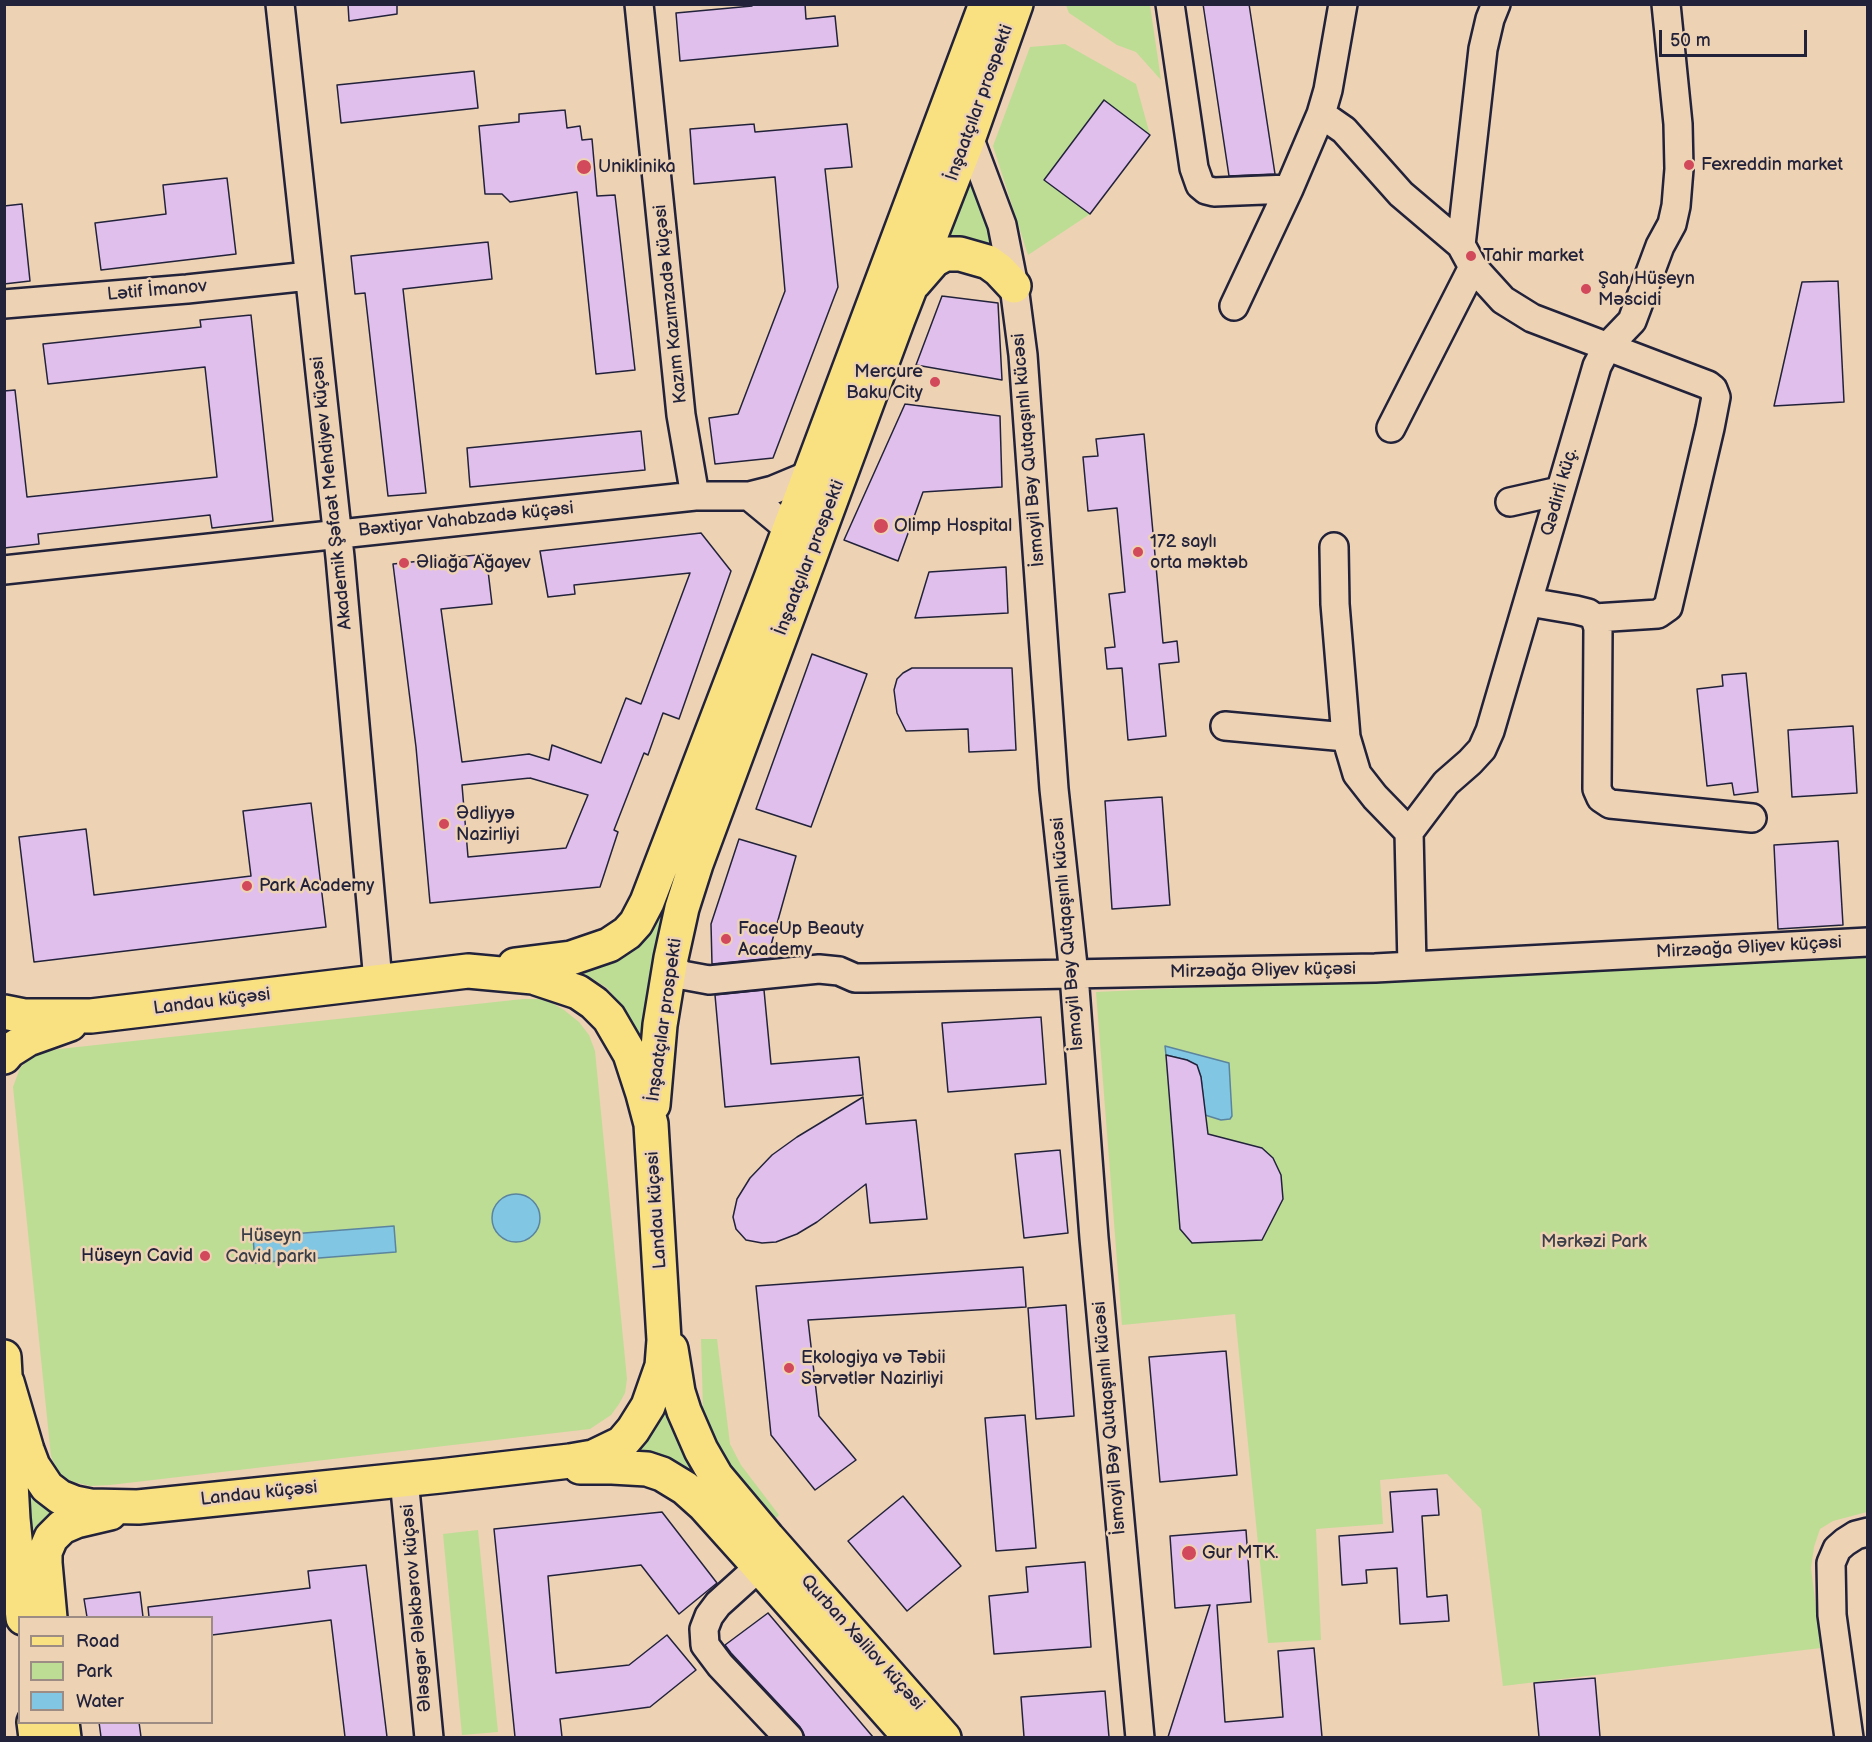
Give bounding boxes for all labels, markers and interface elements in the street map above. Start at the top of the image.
scale bar [1662,18,1810,56]
street label: İnşaatçılar prospekti [942,22,1018,184]
text: 50 m [1670,30,1711,51]
place label: Fexreddin market [1701,154,1843,176]
place label: Uniklinika [598,156,676,178]
marker: Uniklinika [575,158,593,176]
marker: Fexreddin market [1682,158,1696,172]
street label: Kazım Kazımzadə küçəsi [650,203,692,405]
place label: Tahir market [1483,245,1584,267]
marker: Tahir market [1464,249,1478,263]
place label: Şah Hüseyn Məscidi [1598,268,1695,310]
street label: Lətif İmanov [106,276,208,306]
marker: Şah Hüseyn Məscidi [1579,282,1593,296]
street label: İsmayil Bəy Qutqaşınlı kücəsi [1008,332,1050,568]
street label: Akademik Şəfaət Mehdiyev küçəsi [307,355,357,631]
place label: Mercure Baku City [846,361,923,404]
marker: Mercure Baku City [928,375,942,389]
street label: Qədirli küç. [1537,445,1583,539]
street label: İnşaatçılar prospekti [770,477,850,639]
street label: Bəxtiyar Vahabzadə küçəsi [357,498,575,542]
place label: Olimp Hospital [894,515,1012,537]
marker: Olimp Hospital [872,517,890,535]
place label: 172 saylı orta məktəb [1150,531,1248,574]
marker: 172 saylı orta məktəb [1131,545,1145,559]
place label: Əliağa Ağayev [416,552,531,574]
marker: Əliağa Ağayev [397,556,411,570]
place label: Ədliyyə Nazirliyi [456,803,520,846]
street label: İsmayil Bəy Qutqaşınlı kücəsi [1047,816,1089,1052]
marker: Ədliyyə Nazirliyi [437,817,451,831]
place label: Park Academy [259,875,374,897]
marker: Park Academy [240,879,254,893]
place label: FaceUp Beauty Academy [738,918,864,960]
marker: FaceUp Beauty Academy [719,932,733,946]
street label: Mirzəağa Əliyev küçəsi [1655,932,1843,964]
street label: İnşaatçılar prospekti [643,937,687,1103]
street label: Mirzəağa Əliyev küçəsi [1170,959,1356,983]
street label: Landau küçəsi [152,984,272,1020]
street label: Landau küçəsi [642,1151,672,1269]
park label: Hüseyn Cavid parkı [225,1225,317,1268]
park label: Mərkəzi Park [1541,1231,1647,1253]
place label: Hüseyn Cavid [81,1245,193,1267]
marker: Hüseyn Cavid [198,1249,212,1263]
street label: İsmayil Bəy Qutqaşınlı kücəsi [1089,1300,1131,1536]
place label: Ekologiya və Təbii Sərvətlər Nazirliyi [801,1347,946,1390]
marker: Ekologiya və Təbii Sərvətlər Nazirliyi [782,1361,796,1375]
street label: Landau küçəsi [199,1477,319,1511]
street label: Ələsgər Ələkbərov küçəsi [397,1503,437,1713]
place label: Gur MTK. [1202,1542,1279,1564]
marker: Gur MTK. [1180,1544,1198,1562]
street label: Qurban Xəlilov küçəsi [796,1571,928,1715]
legend [18,1616,213,1724]
text: Road [76,1631,120,1652]
text: Park [76,1661,112,1682]
text: Water [76,1691,124,1712]

